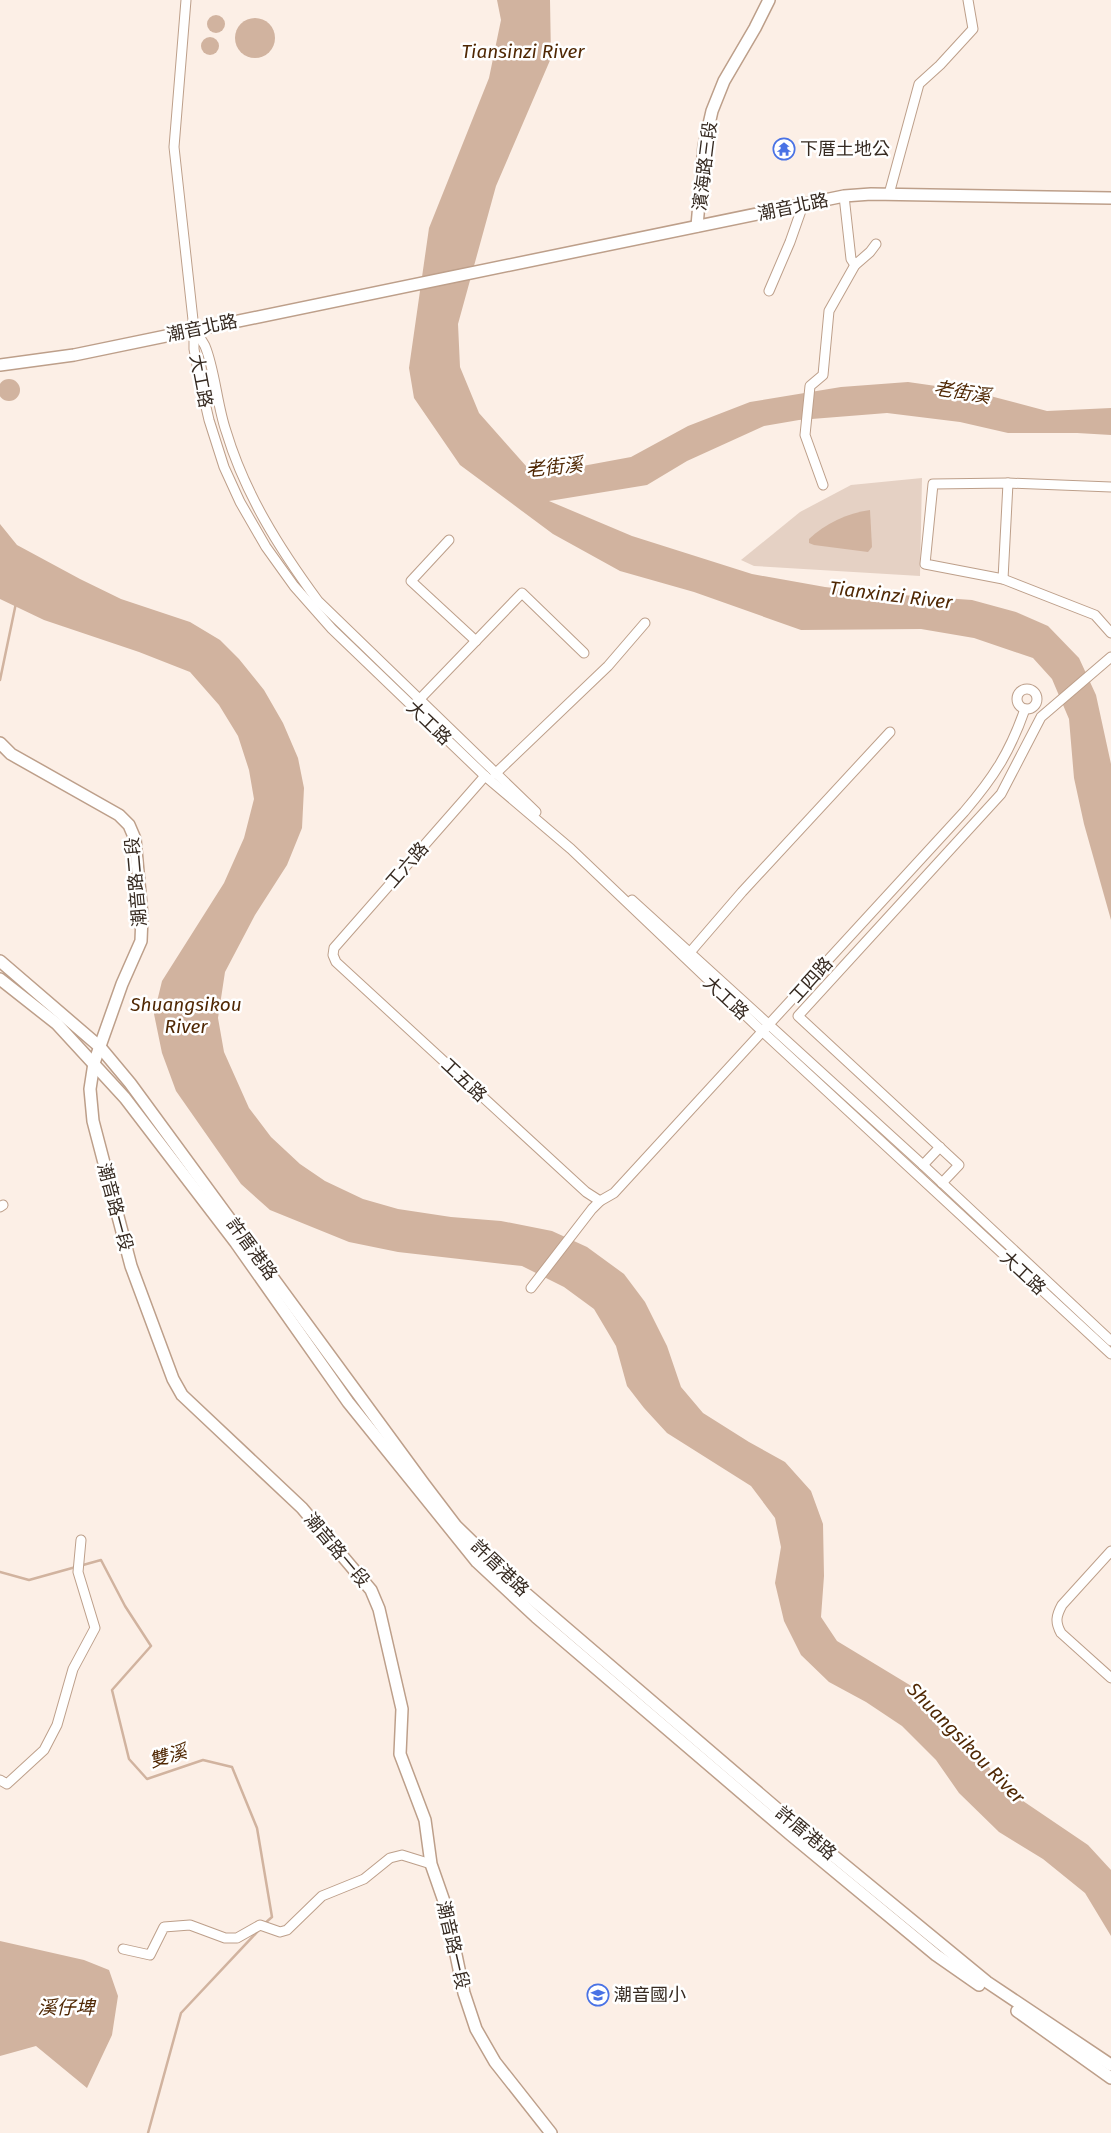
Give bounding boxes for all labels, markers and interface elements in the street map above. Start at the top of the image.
water label: Tiansinzi River [461,40,585,63]
street label: 濱海路三段 [689,120,721,212]
temple icon: 下厝土地公 [772,137,796,161]
place label: 下厝土地公 [800,138,890,160]
street label: 潮音北路 [755,189,831,225]
street label: 潮音北路 [164,310,240,346]
street label: 大工路 [185,352,217,410]
water label: 老街溪 [932,376,995,408]
water label: 老街溪 [524,452,587,481]
water label: Tianxinzi River [828,576,954,614]
street label: 大工路 [402,696,456,750]
street label: 潮音路二段 [121,836,151,928]
street label: 工六路 [381,837,433,893]
street label: 工四路 [785,953,837,1007]
street label: 大工路 [699,972,753,1024]
water label: Shuangsikou River [129,993,242,1038]
street label: 工五路 [437,1054,491,1106]
street label: 潮音路一段 [93,1161,137,1253]
street label: 許厝港路 [222,1213,282,1285]
street label: 大工路 [996,1247,1050,1299]
street label: 潮音路一段 [300,1508,374,1592]
street label: 許厝港路 [466,1535,534,1601]
water label: Shuangsikou River [902,1677,1030,1809]
water label: 雙溪 [147,1739,192,1772]
street label: 許厝港路 [771,1801,841,1865]
street label: 潮音路一段 [432,1899,474,1991]
school or university icon: 潮音國小 [586,1983,610,2007]
place label: 潮音國小 [614,1984,686,2006]
water label: 溪仔埤 [37,1996,96,2019]

